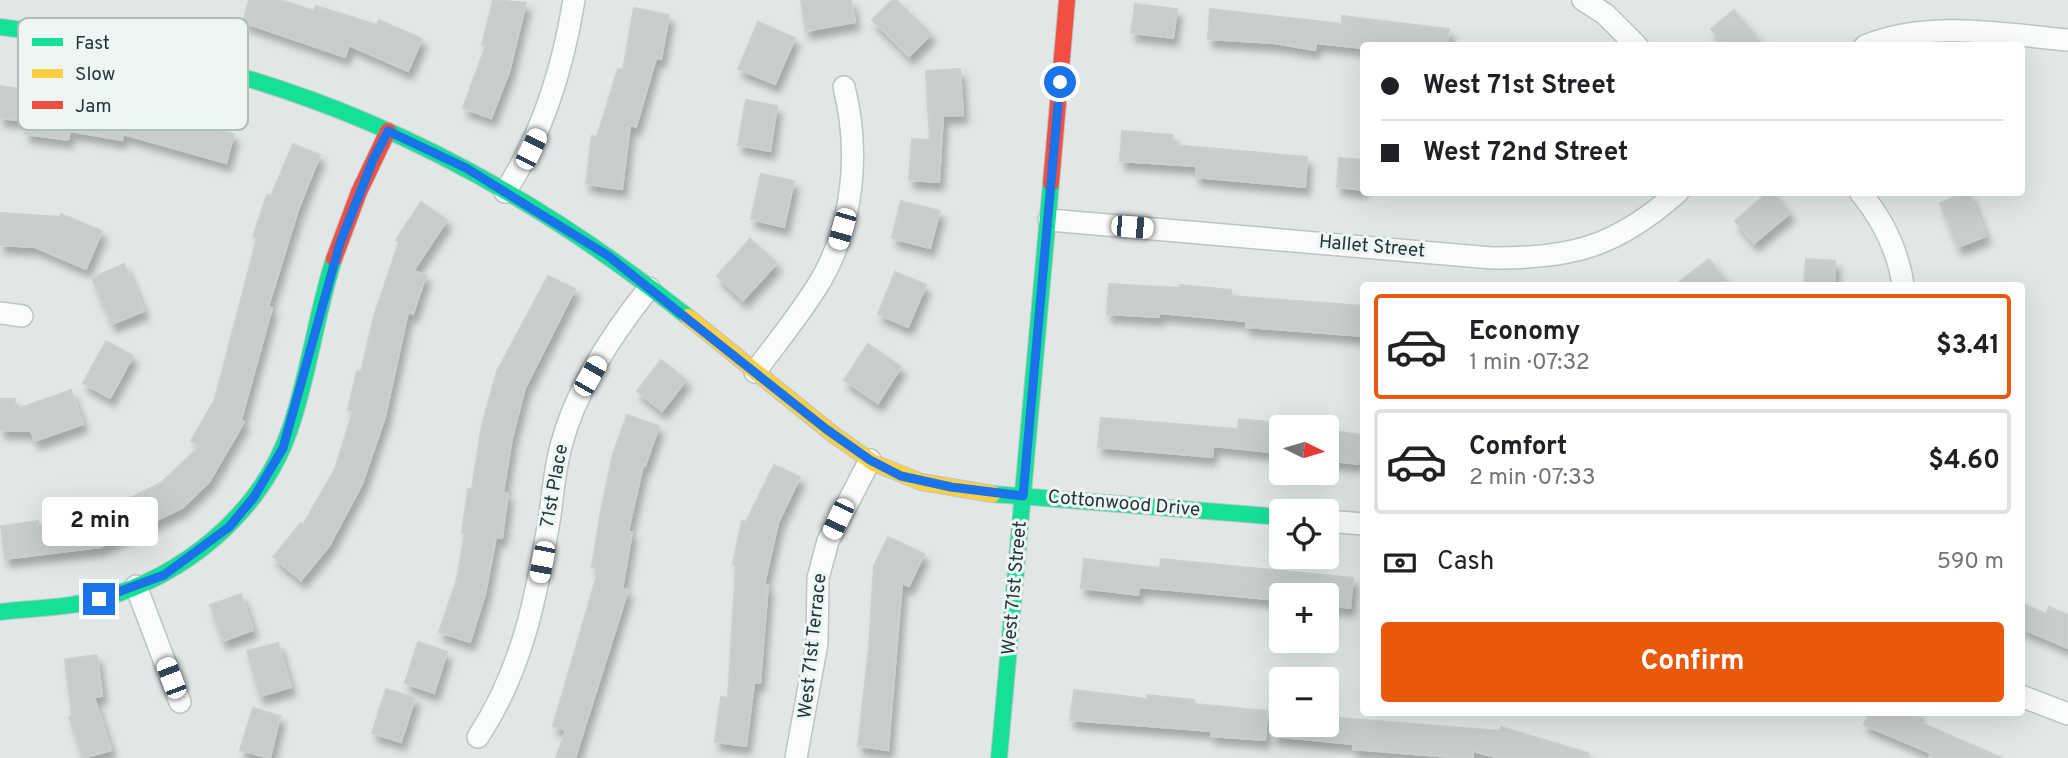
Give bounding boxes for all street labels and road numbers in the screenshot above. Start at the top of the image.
street label: Hallet Street [1318,230,1426,264]
street label: 71st Place [536,442,574,530]
street label: Cottonwood Drive [1047,485,1201,523]
street label: West 71st Street [997,520,1033,656]
street label: West 71st Terrace [793,572,833,720]

